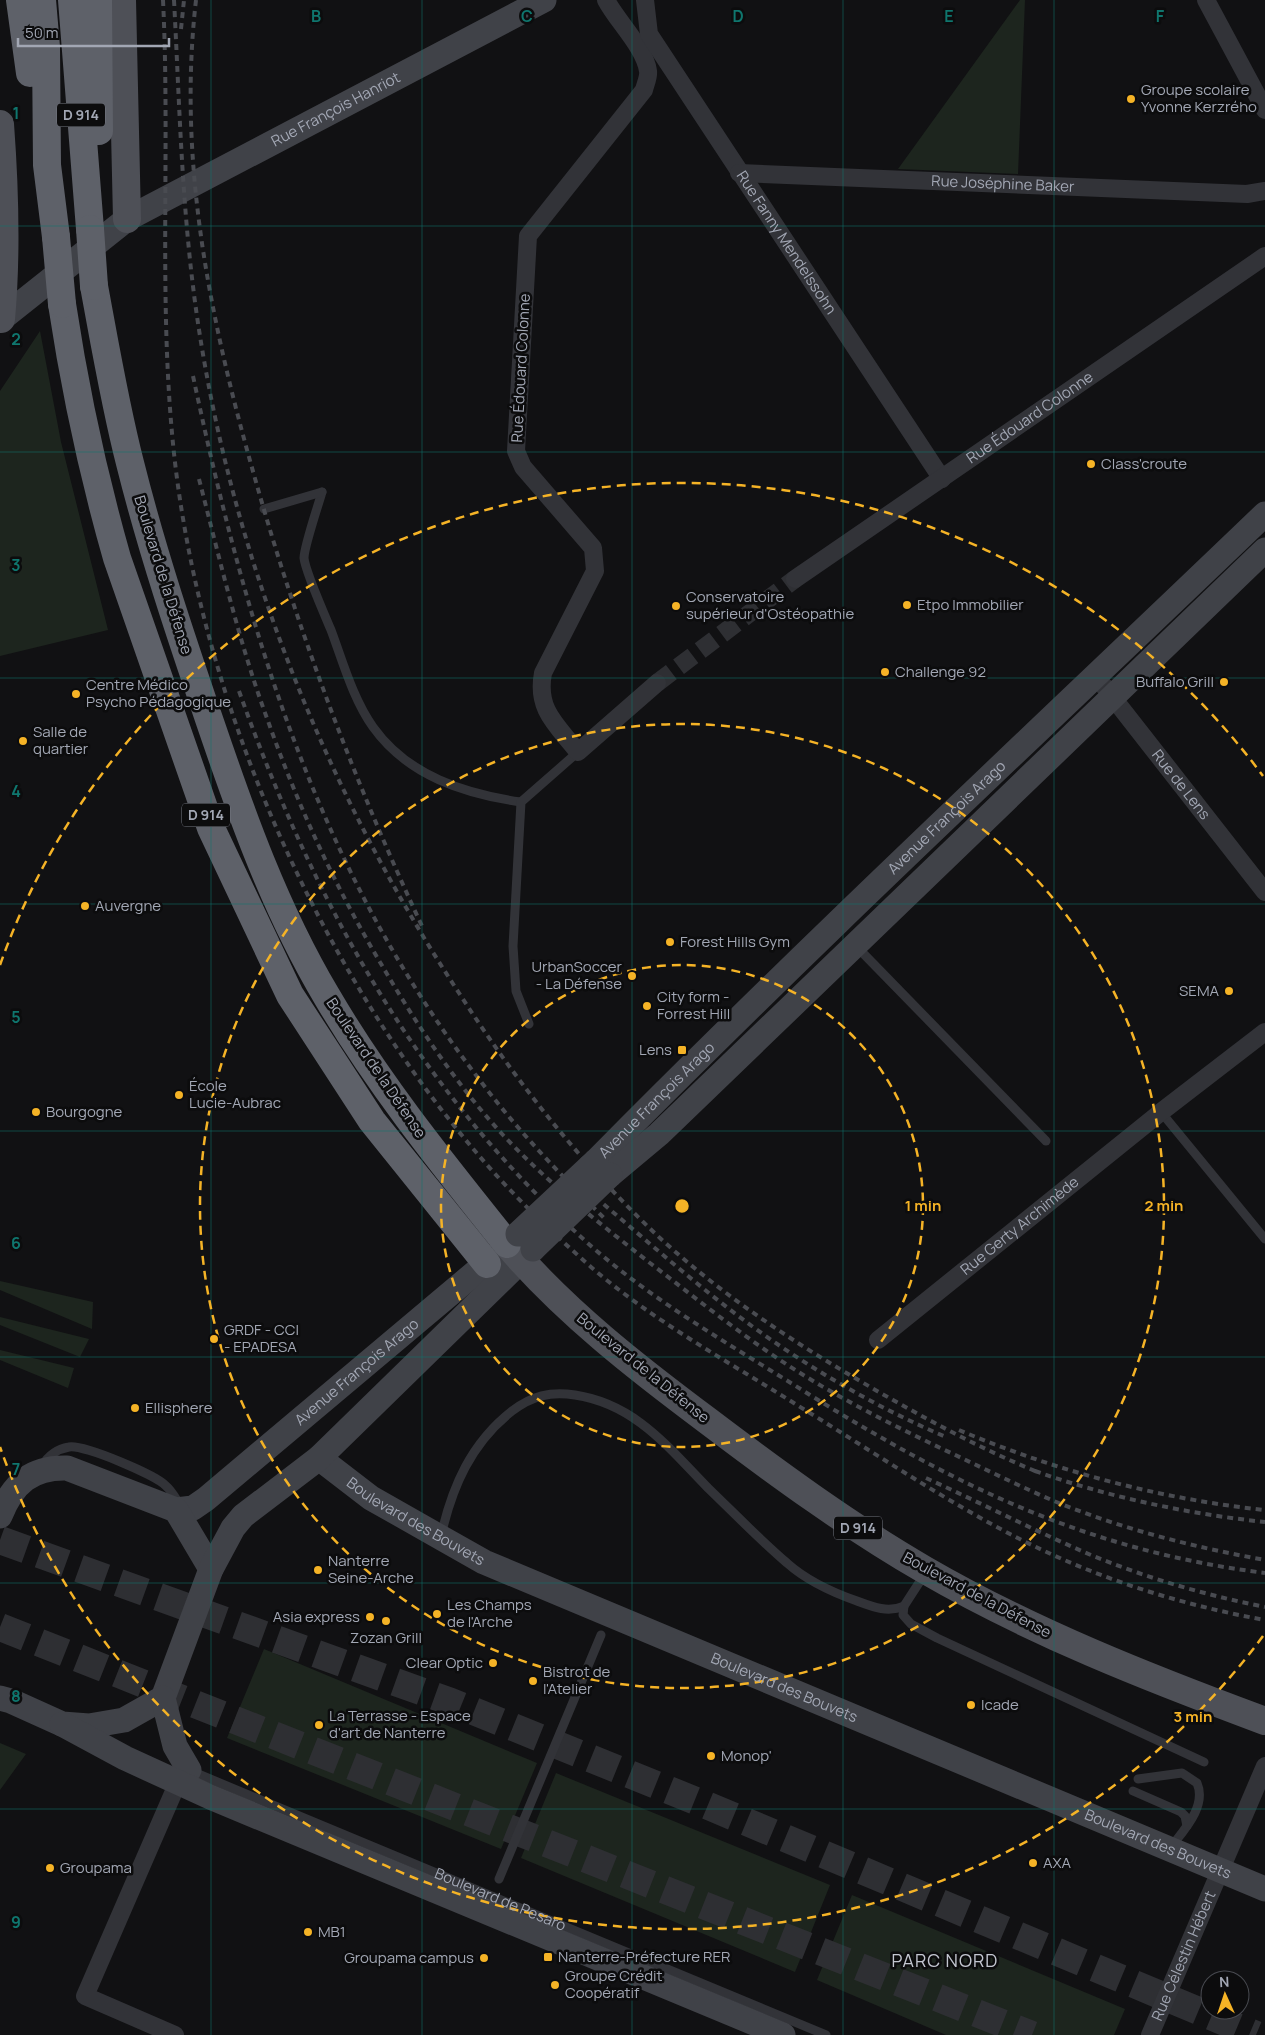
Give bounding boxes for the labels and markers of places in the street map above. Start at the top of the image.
place label: Groupe scolaire Yvonne Kerzrého [1141,79,1257,117]
marker: Groupe scolaire Yvonne Kerzrého [1125,93,1137,105]
place label: Class'croute [1101,453,1187,474]
marker: Class'croute [1085,458,1097,470]
place label: Conservatoire supérieur d'Ostéopathie [686,586,855,624]
place label: Etpo Immobilier [917,594,1024,615]
marker: Etpo Immobilier [901,599,913,611]
marker: Conservatoire supérieur d'Ostéopathie [670,600,682,612]
place label: Challenge 92 [895,661,986,682]
marker: Challenge 92 [879,666,891,678]
place label: Buffalo Grill [1136,671,1214,692]
place label: Centre Médico Psycho Pédagogique [86,674,231,712]
marker: Buffalo Grill [1218,676,1230,688]
marker: Centre Médico Psycho Pédagogique [70,688,82,700]
place label: Salle de quartier [33,721,89,759]
marker: Salle de quartier [17,735,29,747]
place label: Auvergne [95,895,161,916]
marker: Auvergne [79,900,91,912]
place label: Forest Hills Gym [680,931,790,952]
marker: Forest Hills Gym [664,936,676,948]
place label: UrbanSoccer - La Défense [531,956,623,994]
marker: UrbanSoccer - La Défense [626,970,638,982]
place label: SEMA [1179,980,1219,1001]
marker: SEMA [1223,985,1235,997]
place label: City form - Forrest Hill [657,986,730,1024]
marker: City form - Forrest Hill [641,1000,653,1012]
place label: Lens [639,1039,672,1060]
marker: Lens [676,1044,688,1056]
place label: École Lucie-Aubrac [189,1075,281,1113]
marker: École Lucie-Aubrac [173,1089,185,1101]
place label: Bourgogne [46,1101,123,1122]
marker: Bourgogne [30,1106,42,1118]
centre of rings [673,1197,691,1215]
place label: GRDF - CCI - EPADESA [224,1319,299,1357]
marker: GRDF - CCI - EPADESA [208,1333,220,1345]
place label: Ellisphere [145,1397,213,1418]
marker: Ellisphere [129,1402,141,1414]
place label: Nanterre Seine-Arche [328,1550,414,1588]
marker: Nanterre Seine-Arche [312,1564,324,1576]
place label: Les Champs de l'Arche [447,1594,532,1632]
place label: Asia express [273,1606,360,1627]
marker: Les Champs de l'Arche [431,1608,443,1620]
marker: Asia express [364,1611,376,1623]
marker: Zozan Grill [380,1615,392,1627]
place label: Zozan Grill [350,1627,422,1648]
place label: Clear Optic [406,1652,483,1673]
marker: Clear Optic [487,1657,499,1669]
place label: Bistrot de l'Atelier [543,1661,611,1699]
marker: Bistrot de l'Atelier [527,1675,539,1687]
place label: Icade [981,1694,1019,1715]
marker: Icade [965,1699,977,1711]
place label: La Terrasse - Espace d'art de Nanterre [329,1705,471,1743]
marker: La Terrasse - Espace d'art de Nanterre [313,1719,325,1731]
place label: Monop' [721,1745,772,1766]
marker: Monop' [705,1750,717,1762]
place label: AXA [1043,1852,1072,1873]
place label: Groupama [60,1857,132,1878]
marker: AXA [1027,1857,1039,1869]
marker: Groupama [44,1862,56,1874]
place label: MB1 [318,1921,346,1942]
marker: MB1 [302,1926,314,1938]
place label: Nanterre-Préfecture RER [558,1946,730,1967]
place label: Groupama campus [344,1947,474,1968]
marker: Nanterre-Préfecture RER [542,1951,554,1963]
marker: Groupama campus [478,1952,490,1964]
place label: Groupe Crédit Coopératif [565,1965,663,2003]
marker: Groupe Crédit Coopératif [549,1979,561,1991]

